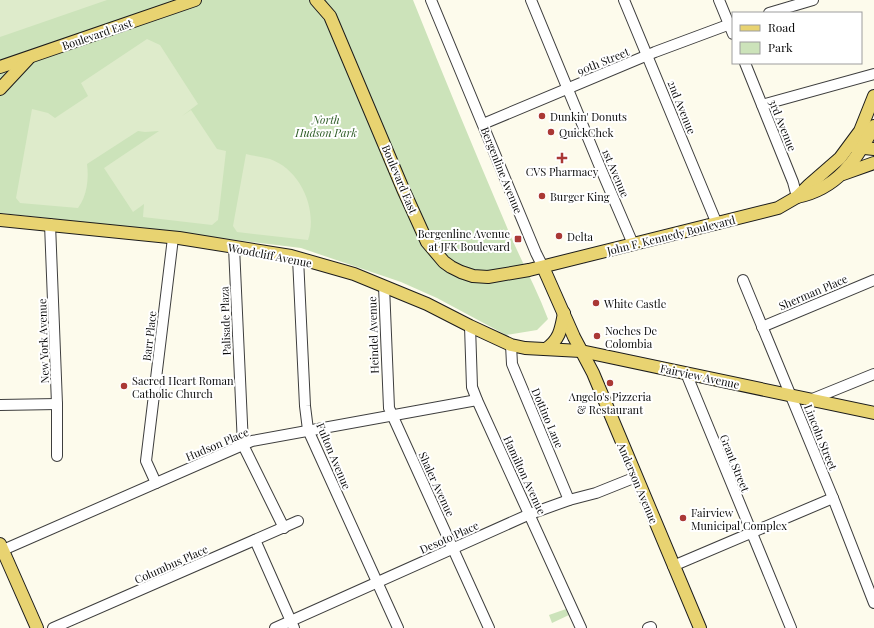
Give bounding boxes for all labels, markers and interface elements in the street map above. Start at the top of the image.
legend [732,12,862,64]
street label: Boulevard East [60,15,134,53]
text: Road [768,19,795,35]
text: Park [768,39,793,55]
street label: 90th Street [575,44,631,78]
street label: 2nd Avenue [664,78,700,137]
street label: 3rd Avenue [766,97,800,154]
place label: Dunkin' Donuts [550,109,627,124]
marker: Dunkin' Donuts [537,111,547,121]
park label: North Hudson Park [294,112,357,140]
street label: Bergenline Avenue [478,124,526,216]
place label: QuickChek [559,125,614,140]
marker: QuickChek [546,127,556,137]
street label: Boulevard East [379,142,421,216]
street label: 1st Avenue [599,146,633,200]
marker: CVS Pharmacy [557,153,567,163]
place label: CVS Pharmacy [526,164,599,179]
place label: Burger King [550,189,610,204]
marker: Burger King [537,191,547,201]
street label: John F. Kennedy Boulevard [604,212,737,258]
place label: Bergenline Avenue at JFK Boulevard [418,226,511,254]
place label: Delta [567,229,594,244]
marker: Delta [554,231,564,241]
marker: Bergenline Avenue at JFK Boulevard [513,234,523,244]
street label: Woodcliff Avenue [226,239,314,271]
street label: Sherman Place [776,271,850,313]
street label: Palisade Plaza [216,286,234,356]
street label: Heindel Avenue [364,296,382,374]
place label: White Castle [603,296,667,311]
street label: New York Avenue [34,298,52,384]
marker: White Castle [591,298,601,308]
street label: Barr Place [138,310,160,362]
place label: Noches De Colombia [605,323,658,351]
marker: Noches De Colombia [592,331,602,341]
street label: Fairview Avenue [659,360,741,392]
place label: Sacred Heart Roman Catholic Church [132,373,234,401]
marker: Angelo's Pizzeria & Restaurant [605,378,615,388]
marker: Sacred Heart Roman Catholic Church [119,381,129,391]
street label: Dottino Lane [529,386,568,451]
place label: Angelo's Pizzeria & Restaurant [568,389,652,417]
street label: Lincoln Street [801,402,841,472]
street label: Fulton Avenue [313,420,355,492]
street label: Hudson Place [183,424,251,464]
street label: Grant Street [717,432,753,494]
street label: Hamilton Avenue [500,433,550,517]
street label: Anderson Avenue [614,439,662,526]
street label: Shaler Avenue [415,449,459,519]
place label: Fairview Municipal Complex [691,505,787,533]
marker: Fairview Municipal Complex [678,513,688,523]
street label: Desoto Place [417,517,481,557]
street label: Columbus Place [132,541,210,587]

